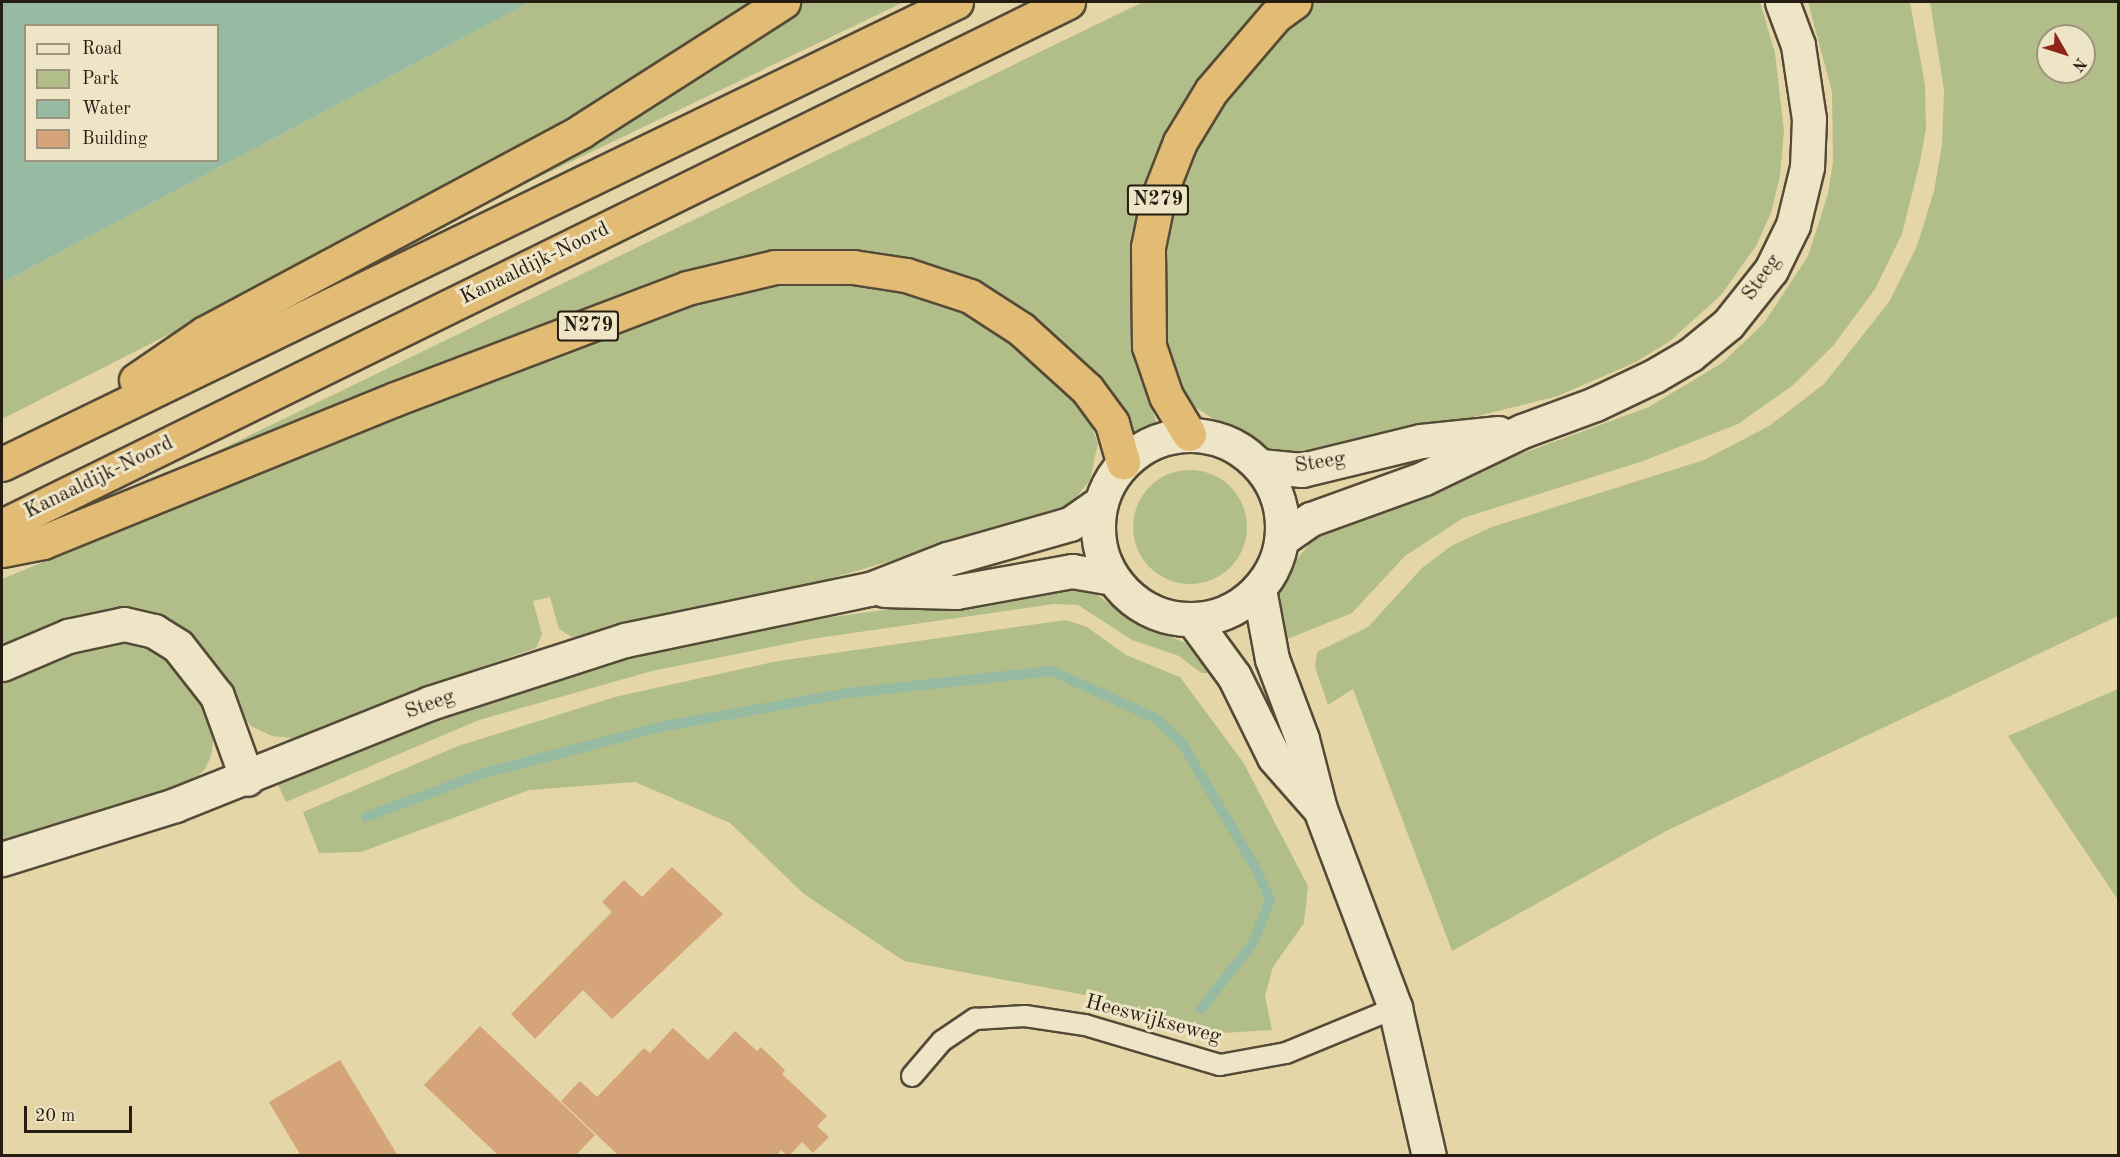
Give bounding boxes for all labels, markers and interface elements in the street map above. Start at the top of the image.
legend [24,24,219,162]
north arrow [2036,24,2096,84]
text: Road [82,40,122,58]
text: N [2068,54,2089,74]
text: Park [82,70,119,88]
text: Water [82,100,131,118]
text: Building [82,130,147,148]
road number: N279 [1126,183,1190,217]
street label: Kanaaldijk-Noord [456,217,614,311]
street label: Steeg [1737,250,1787,306]
road number: N279 [556,309,620,343]
street label: Kanaaldijk-Noord [20,431,178,525]
street label: Steeg [1293,447,1347,479]
street label: Steeg [402,684,458,726]
street label: Heeswijkseweg [1082,990,1224,1050]
scale bar [27,1094,135,1132]
text: 20 m [35,1107,75,1125]

